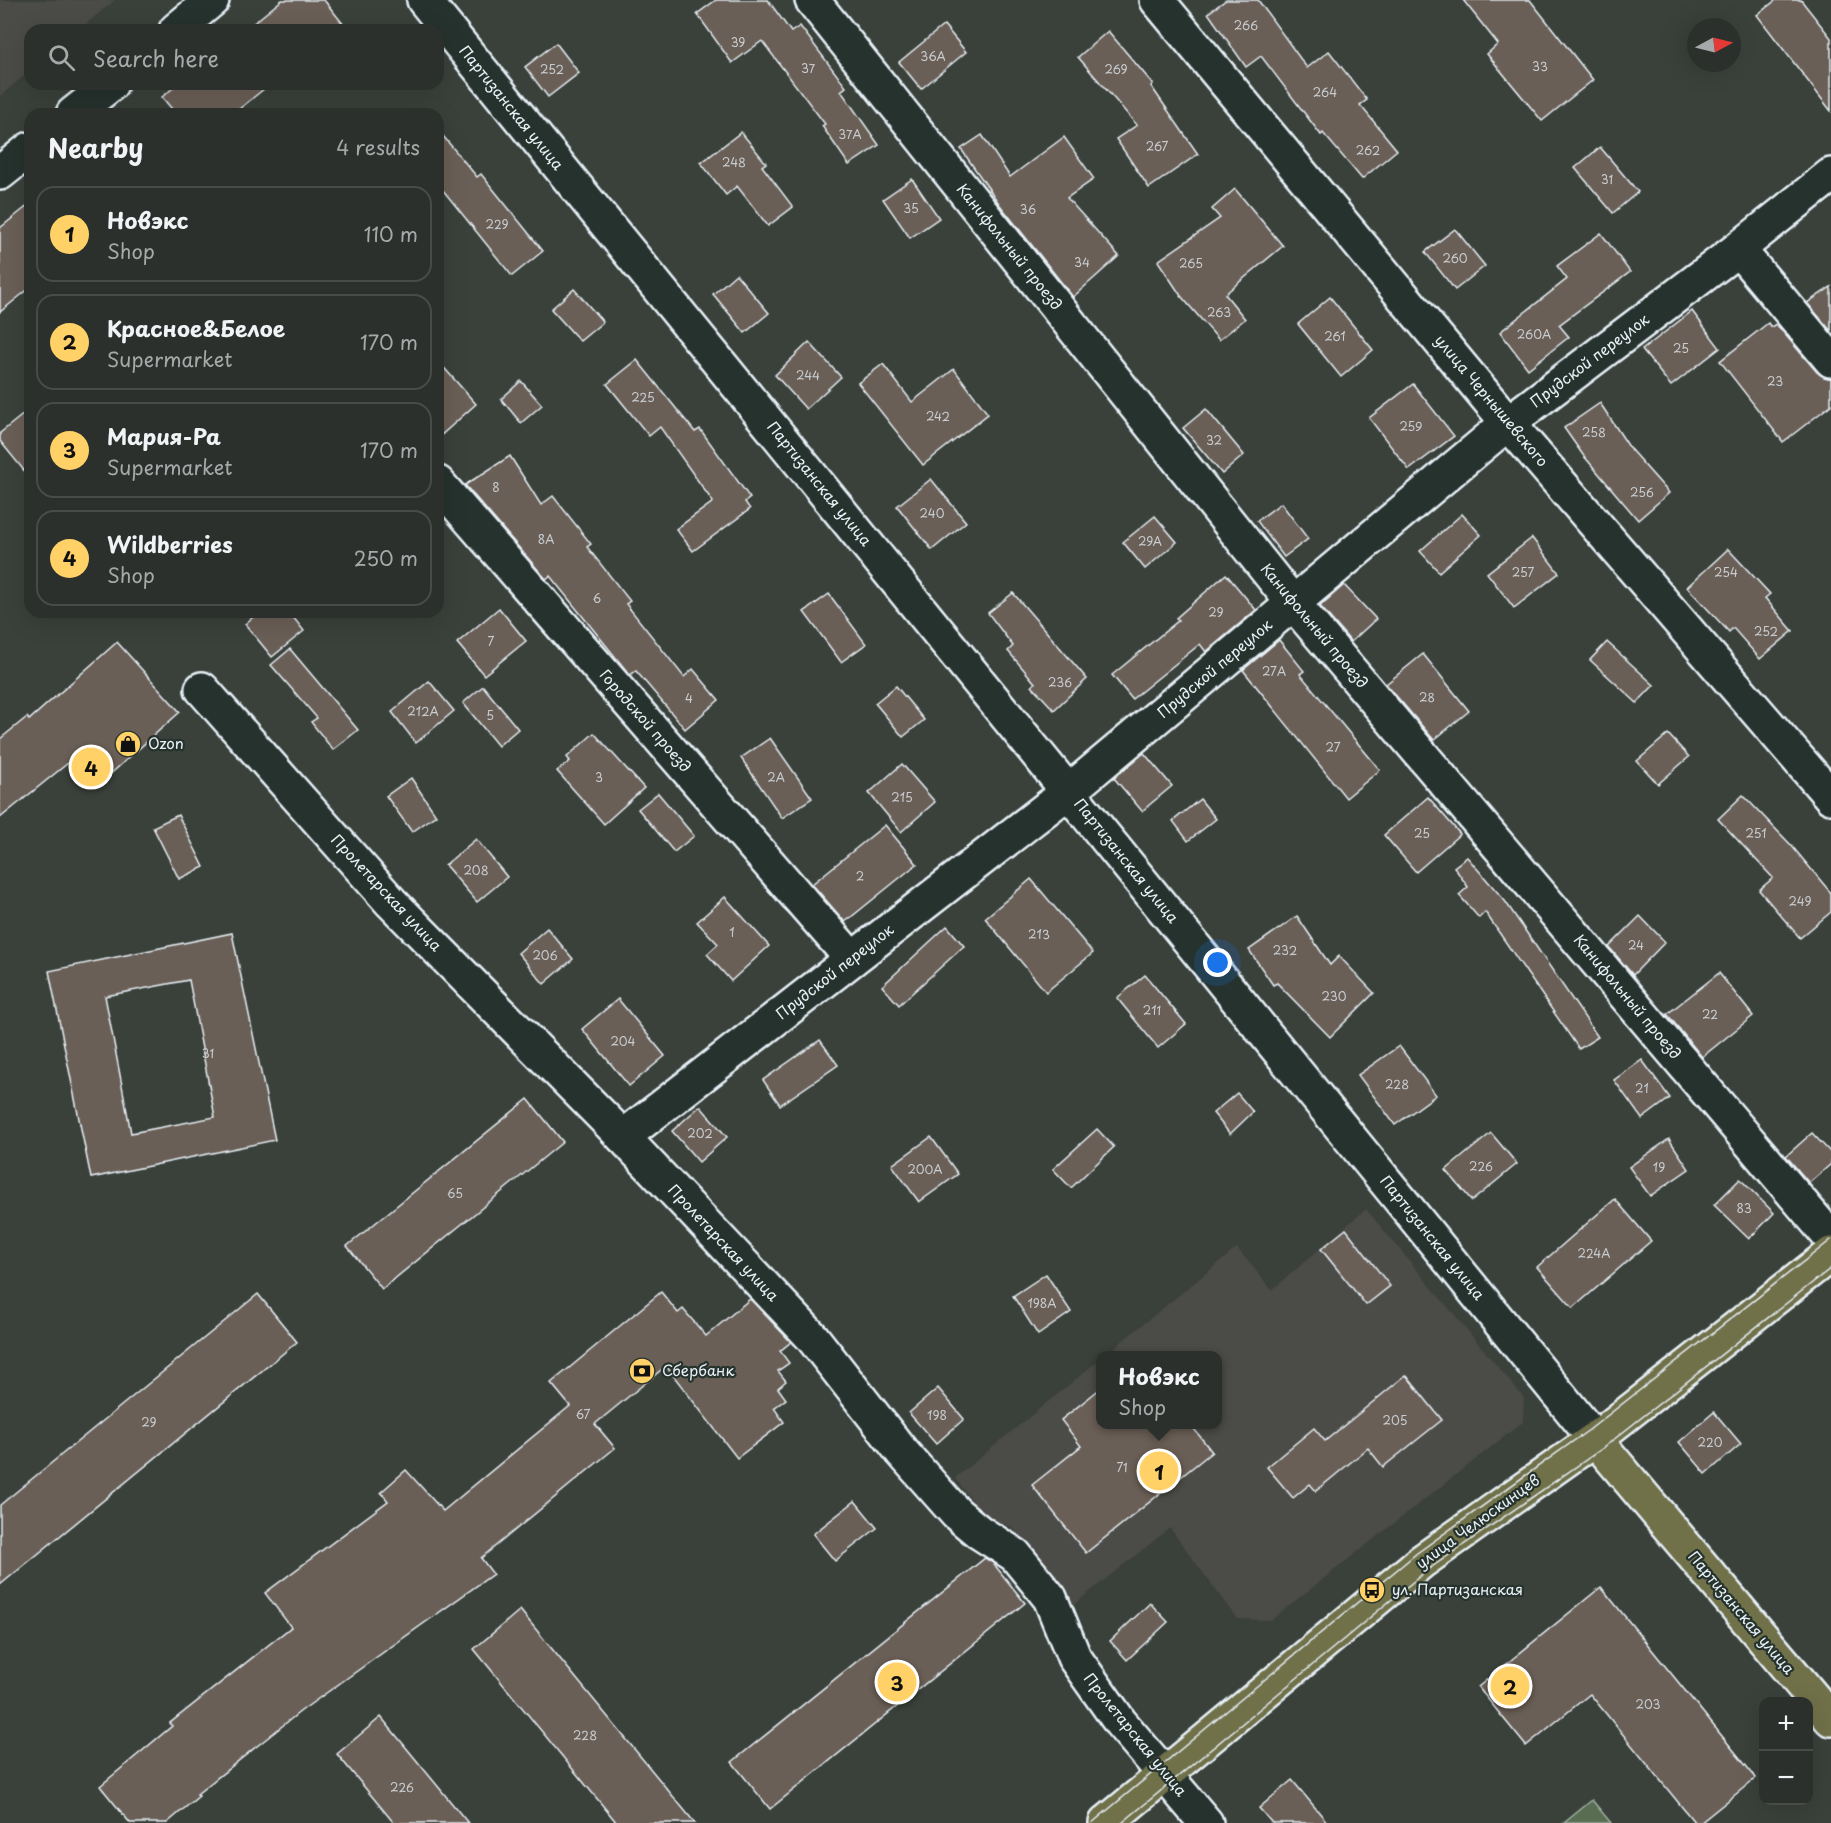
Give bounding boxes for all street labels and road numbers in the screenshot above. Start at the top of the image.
street label: Партизанская улица [454,40,570,175]
street label: Канифольный проезд [952,178,1069,314]
street label: Прудской переулок [1525,307,1654,412]
street label: улица Чернышевского [1430,329,1554,471]
street label: Партизанская улица [762,416,878,551]
street label: Канифольный проезд [1256,557,1374,693]
street label: Прудской переулок [1152,613,1277,723]
street label: Городской проезд [595,663,697,777]
street label: Партизанская улица [1069,793,1185,928]
street label: Пролетарская улица [326,828,448,956]
street label: Прудской переулок [770,917,898,1024]
street label: Канифольный проезд [1569,928,1687,1064]
street label: Партизанская улица [1375,1170,1491,1305]
street label: Пролетарская улица [663,1178,785,1306]
street label: улица Челюскинцев [1410,1468,1544,1574]
street label: Партизанская улица [1684,1545,1801,1679]
street label: Пролетарская улица [1079,1667,1194,1801]

